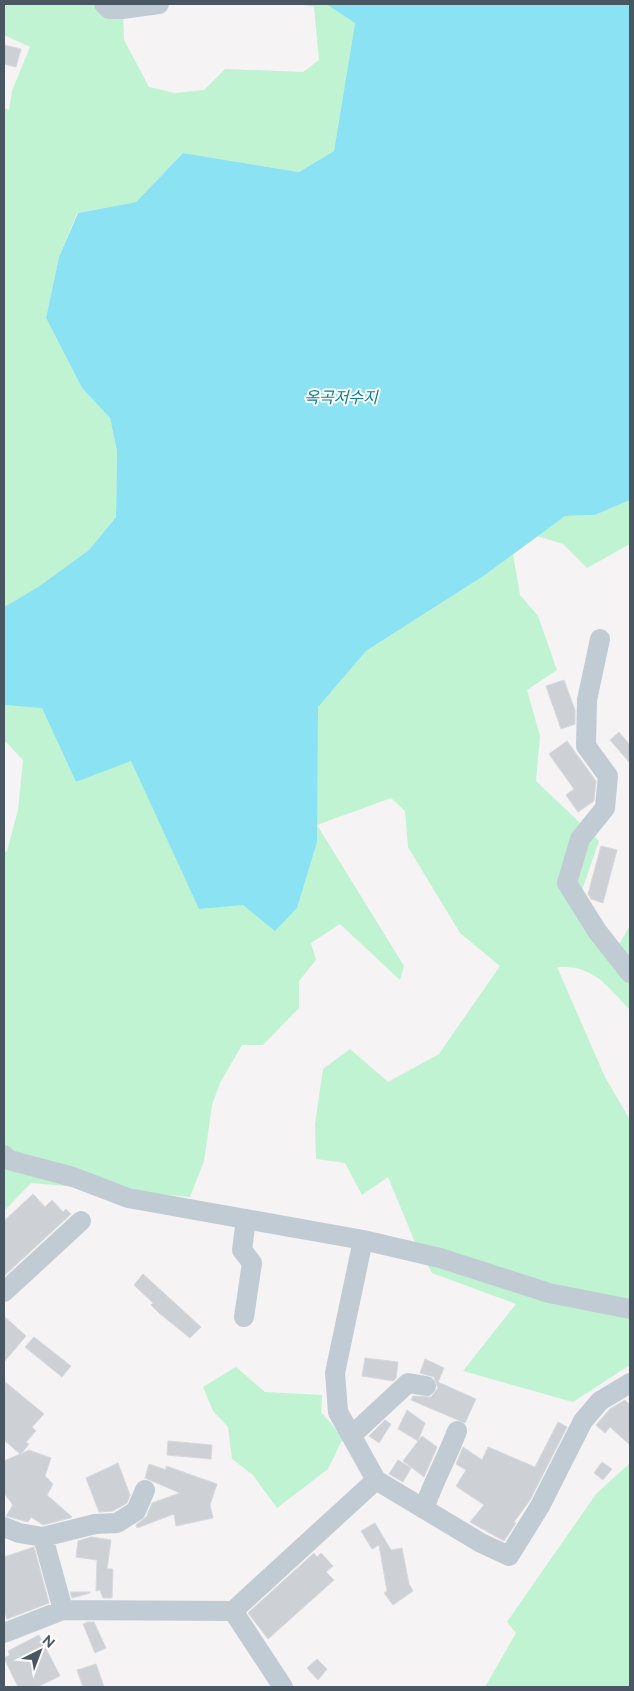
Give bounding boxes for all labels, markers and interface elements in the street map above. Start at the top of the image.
water label: 옥곡저수지 [304,388,379,407]
north arrow [15,1626,65,1676]
text: N [39,1632,58,1651]

